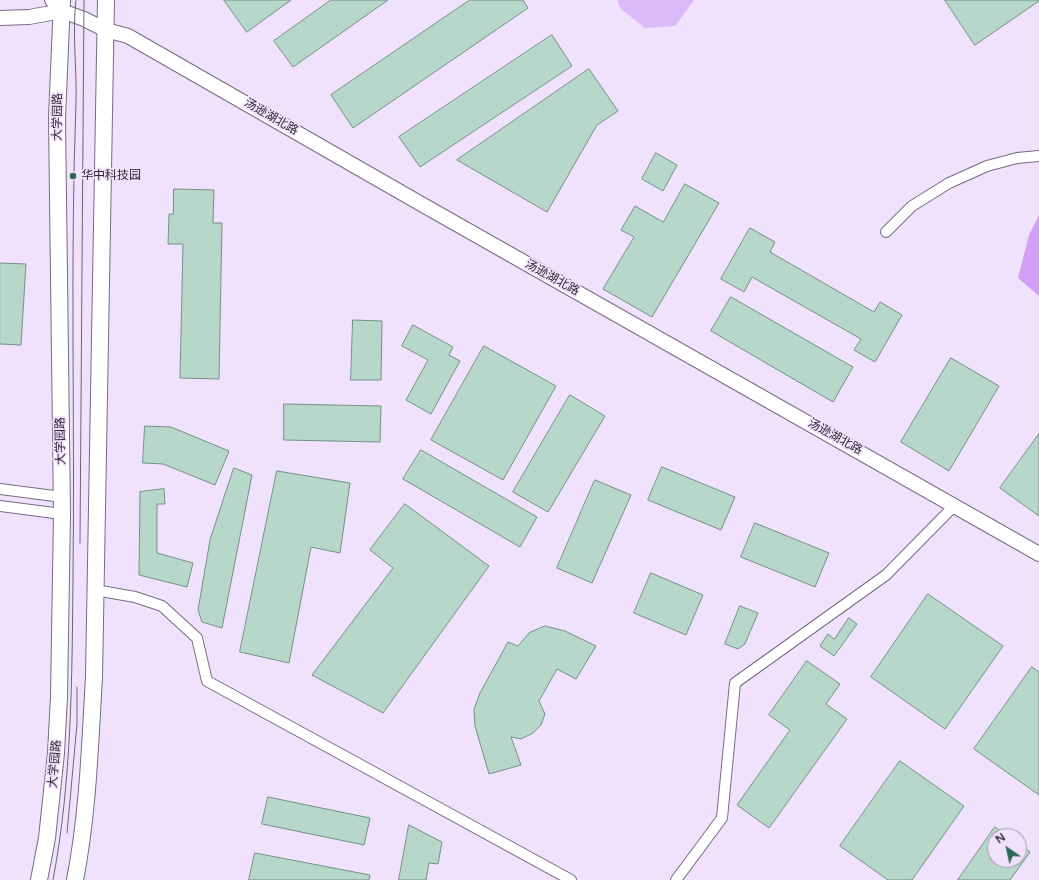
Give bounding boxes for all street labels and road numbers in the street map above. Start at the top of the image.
street label: 大学园路 [50,93,66,141]
street label: 汤逊湖北路 [241,96,301,138]
street label: 汤逊湖北路 [522,257,582,299]
street label: 汤逊湖北路 [805,416,865,458]
street label: 大学园路 [53,417,69,465]
street label: 大学园路 [46,739,64,789]

